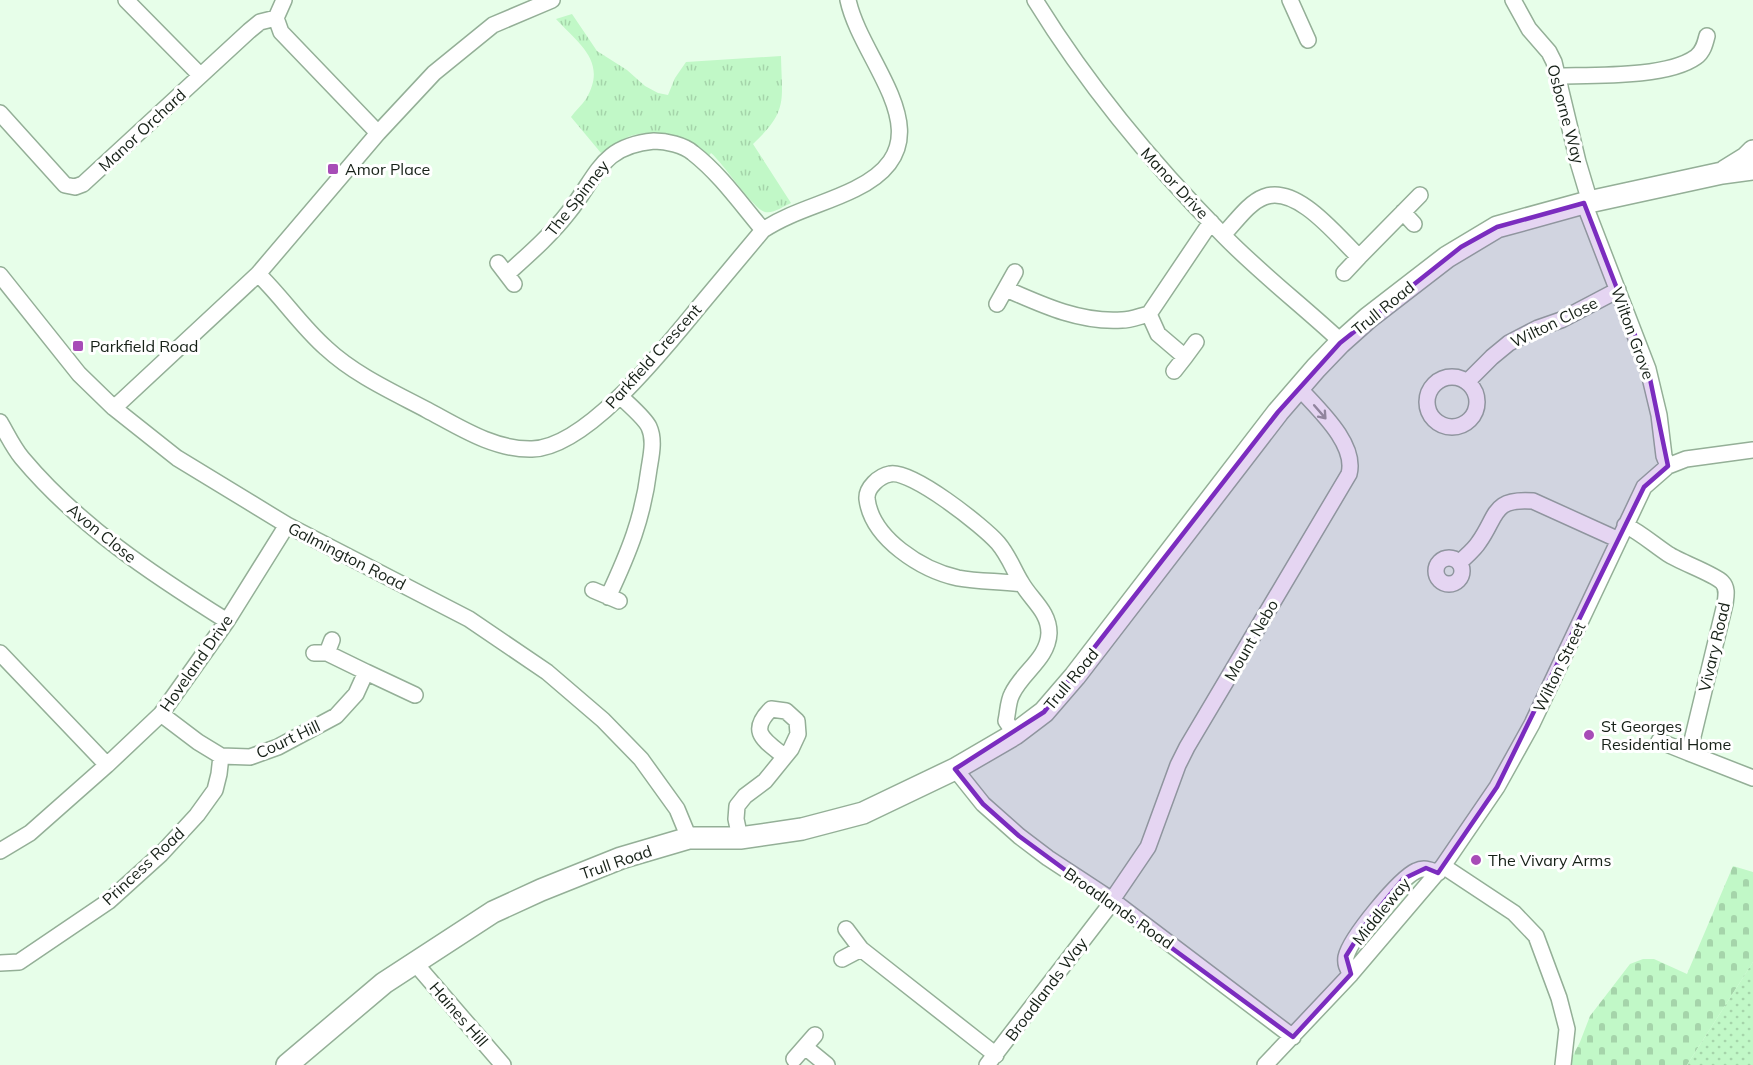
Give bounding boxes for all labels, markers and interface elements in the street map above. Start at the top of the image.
street label: Osborne Way [1543,62,1589,166]
street label: Manor Orchard [94,84,190,176]
street label: Manor Drive [1137,143,1213,223]
street label: The Spinney [541,156,613,240]
place label: Amor Place [345,159,430,179]
marker: Amor Place [326,162,340,176]
street label: Trull Road [1348,277,1418,339]
street label: Wilton Grove [1607,284,1659,382]
street label: Wilton Close [1507,292,1601,352]
street label: Parkfield Crescent [601,299,705,412]
place label: Parkfield Road [90,336,198,356]
marker: Parkfield Road [71,339,85,353]
one-way arrow [1313,404,1327,419]
street label: Avon Close [63,499,141,567]
street label: Galmington Road [285,518,409,594]
street label: Mount Nebo [1220,596,1282,684]
street label: Vivary Road [1694,600,1734,694]
street label: Hoveland Drive [155,611,237,715]
street label: Wilton Street [1529,618,1590,715]
street label: Trull Road [1039,644,1103,714]
street label: Court Hill [253,715,323,763]
place label: St Georges Residential Home [1601,716,1731,754]
marker: St Georges Residential Home [1582,728,1596,742]
street label: Princess Road [98,823,188,909]
street label: Trull Road [578,840,654,884]
place label: The Vivary Arms [1488,850,1611,870]
marker: The Vivary Arms [1469,853,1483,867]
street label: Broadlands Road [1061,863,1177,953]
street label: Middleway [1348,873,1415,949]
street label: Broadlands Way [1001,933,1092,1045]
street label: Haines Hill [425,977,493,1051]

